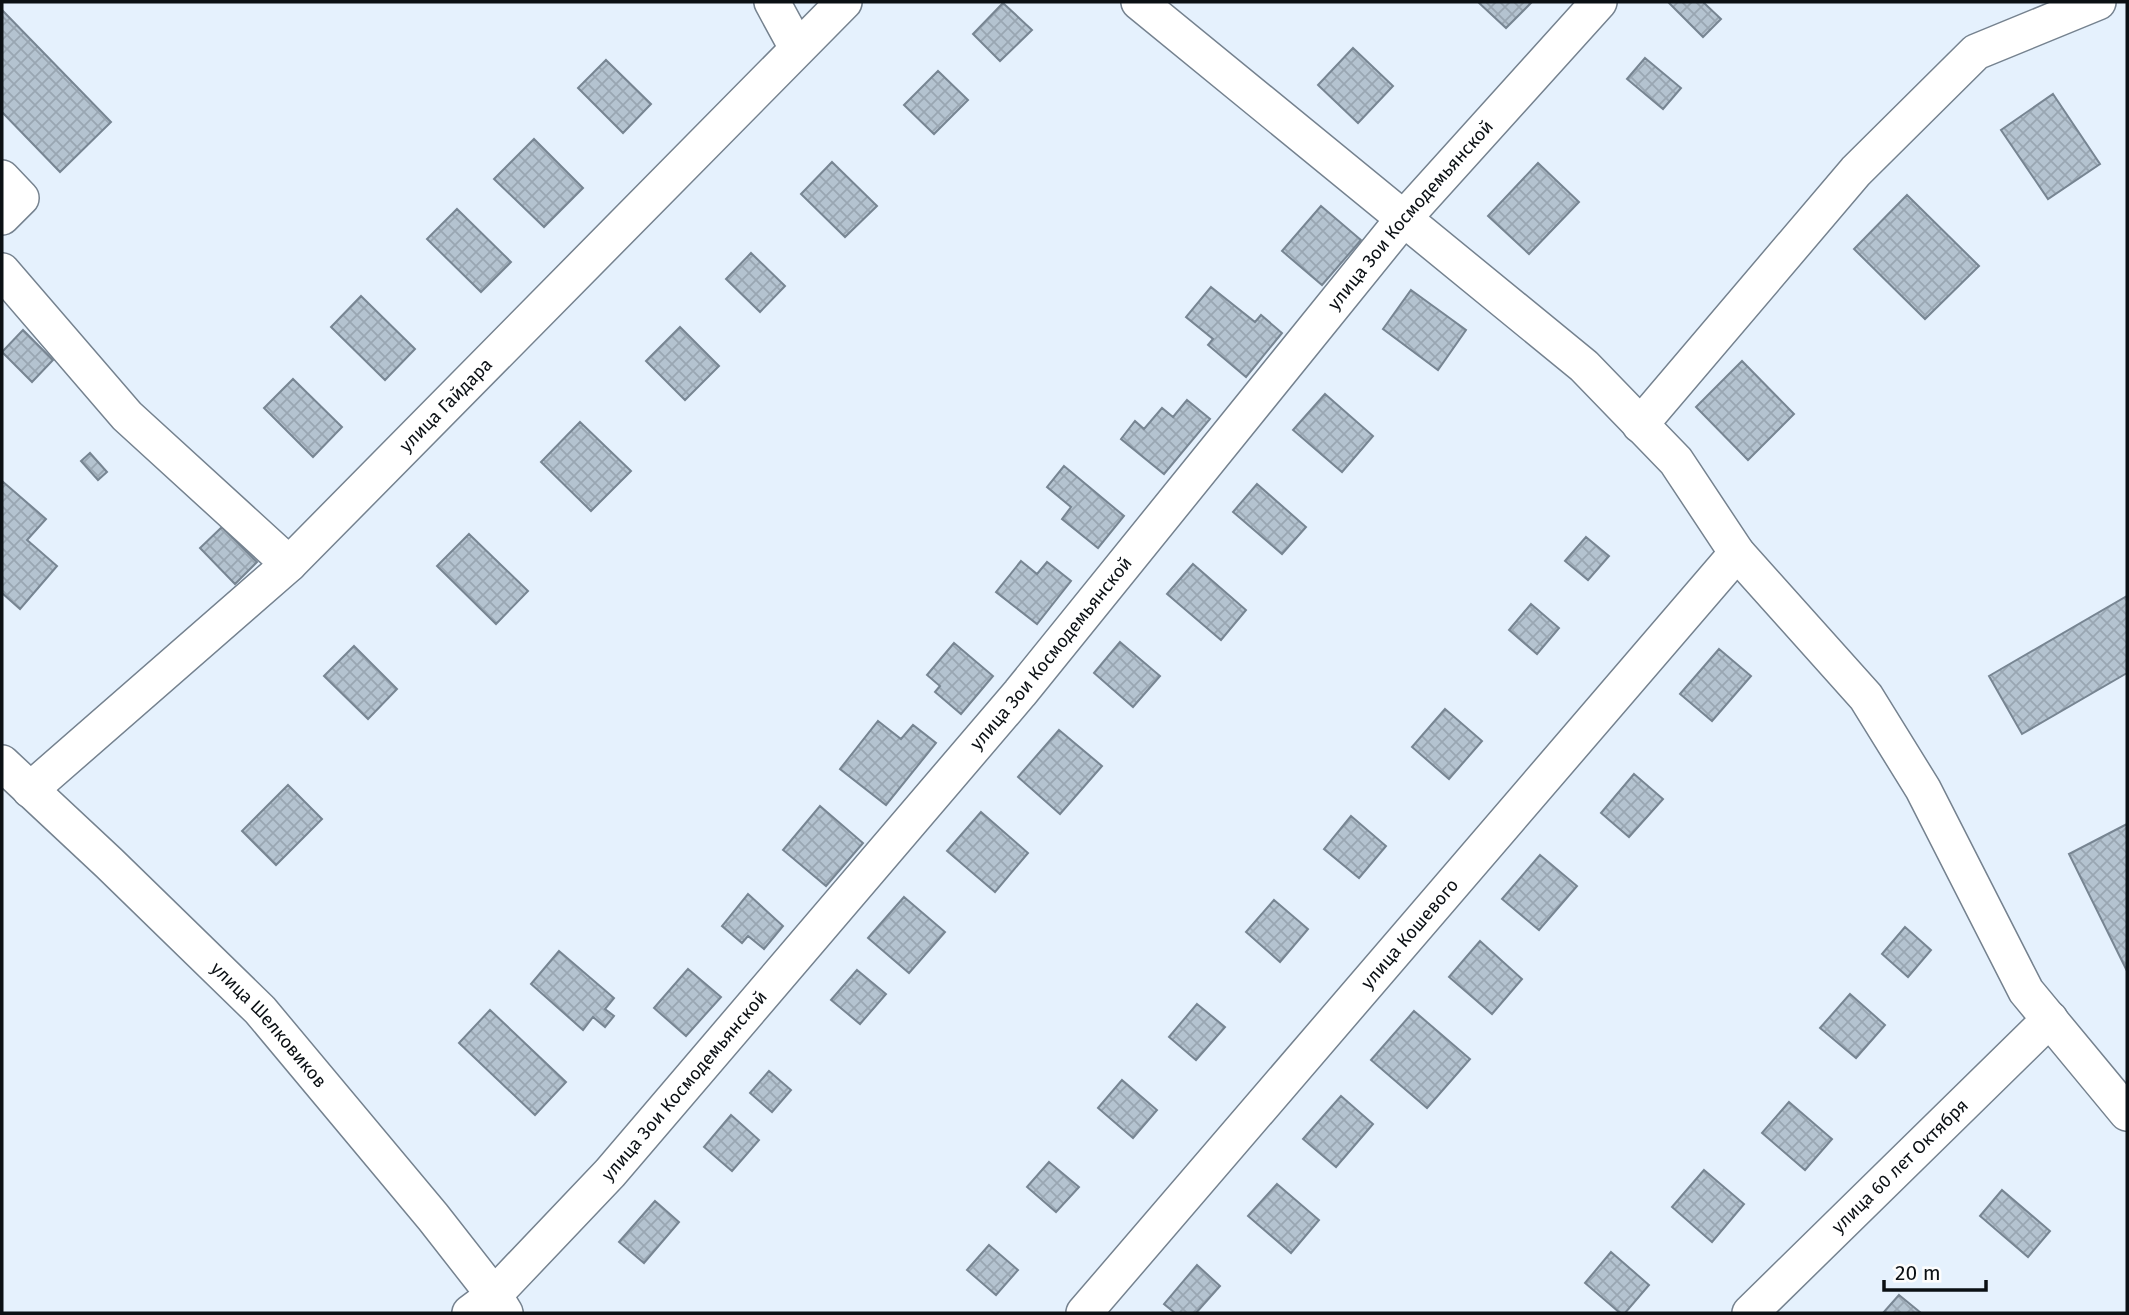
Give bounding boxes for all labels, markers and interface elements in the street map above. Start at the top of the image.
street label: улица Зои Космодемьянской [1323,115,1498,314]
street label: улица Гайдара [395,354,497,457]
street label: улица Зои Космодемьянской [965,552,1137,754]
street label: улица Кошевого [1356,874,1463,993]
street label: улица Шелковиков [206,957,331,1092]
street label: улица Зои Космодемьянской [597,986,772,1186]
street label: улица 60 лет Октября [1827,1094,1973,1238]
scale bar [1884,1248,1986,1292]
text: 20 m [1895,1260,1941,1286]

